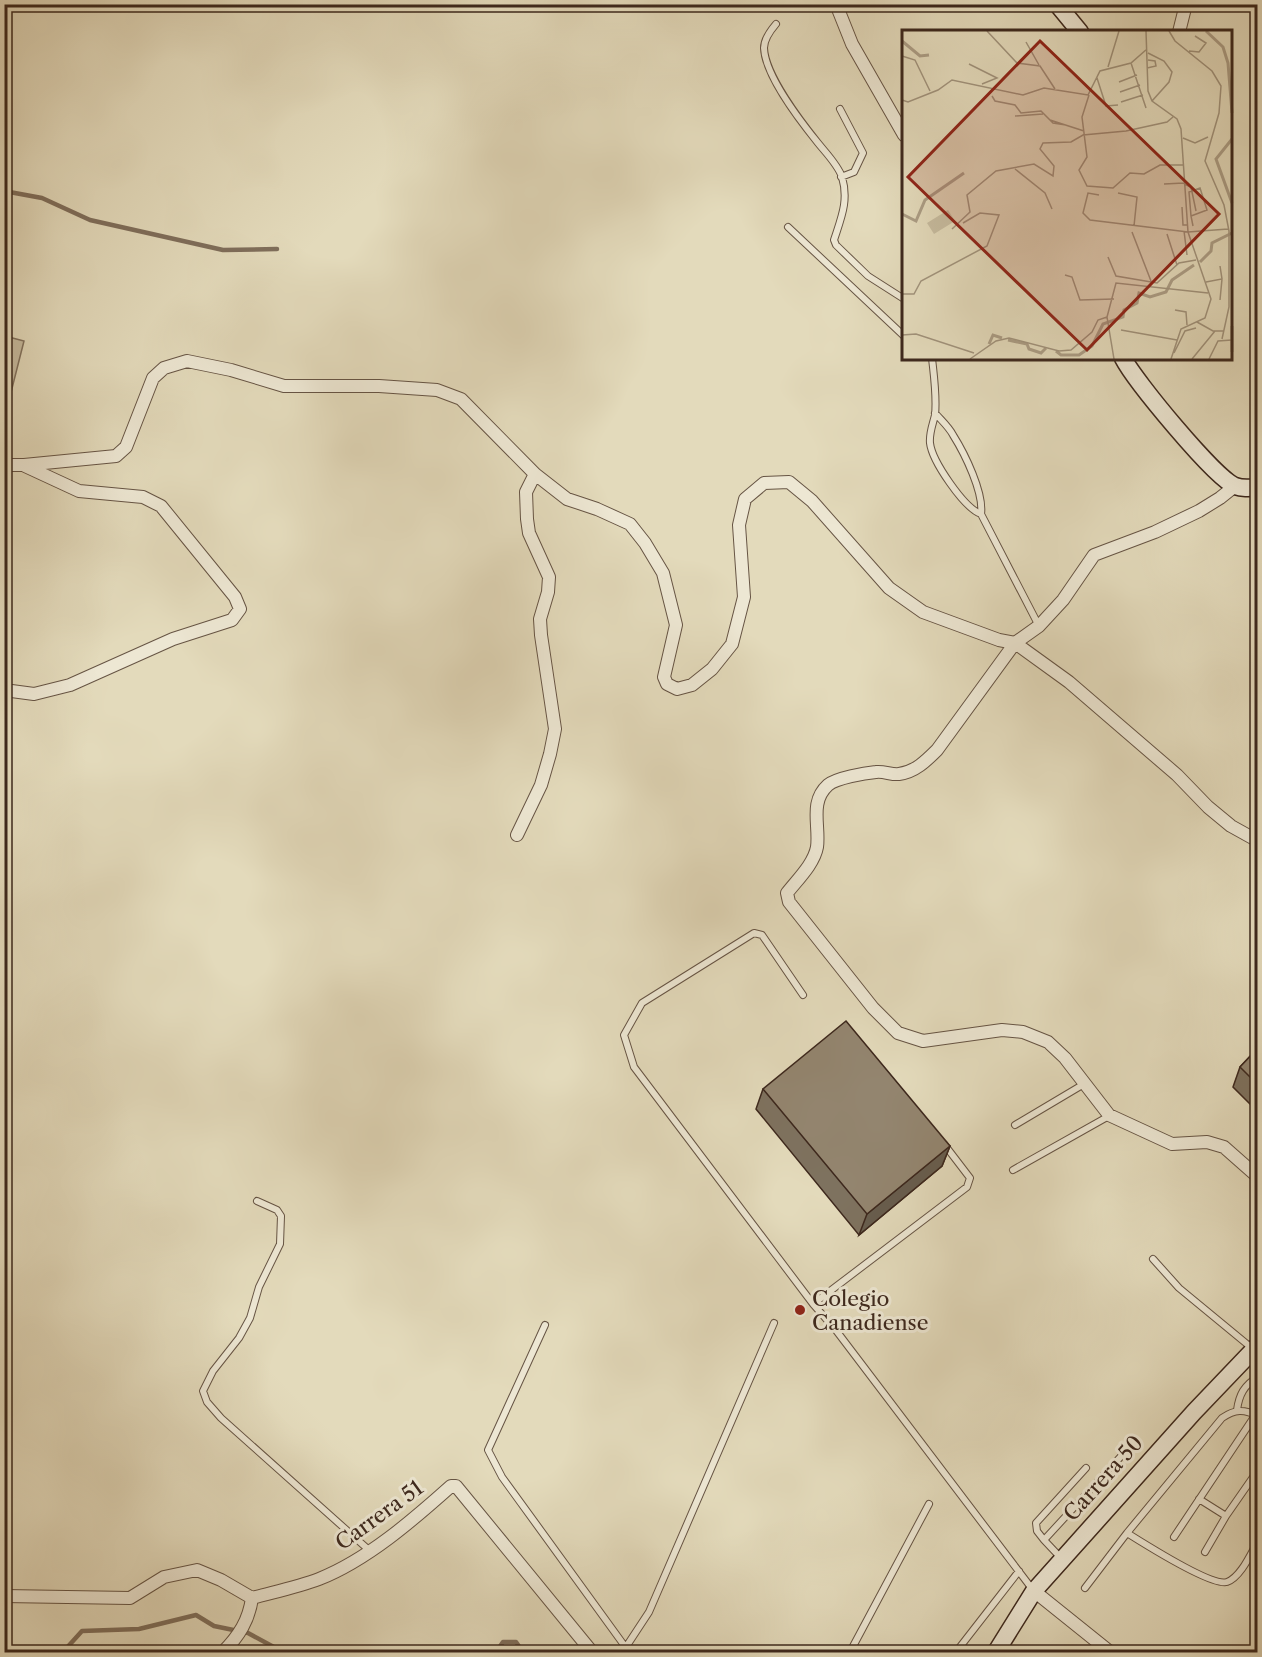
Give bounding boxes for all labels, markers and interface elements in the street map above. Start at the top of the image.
inset map [902,30,1232,360]
place label: Colegio Canadiense [812,1286,929,1335]
marker: Colegio Canadiense [793,1303,807,1317]
street label: Carrera 50 [1058,1430,1148,1526]
street label: Carrera 51 [330,1475,428,1555]

